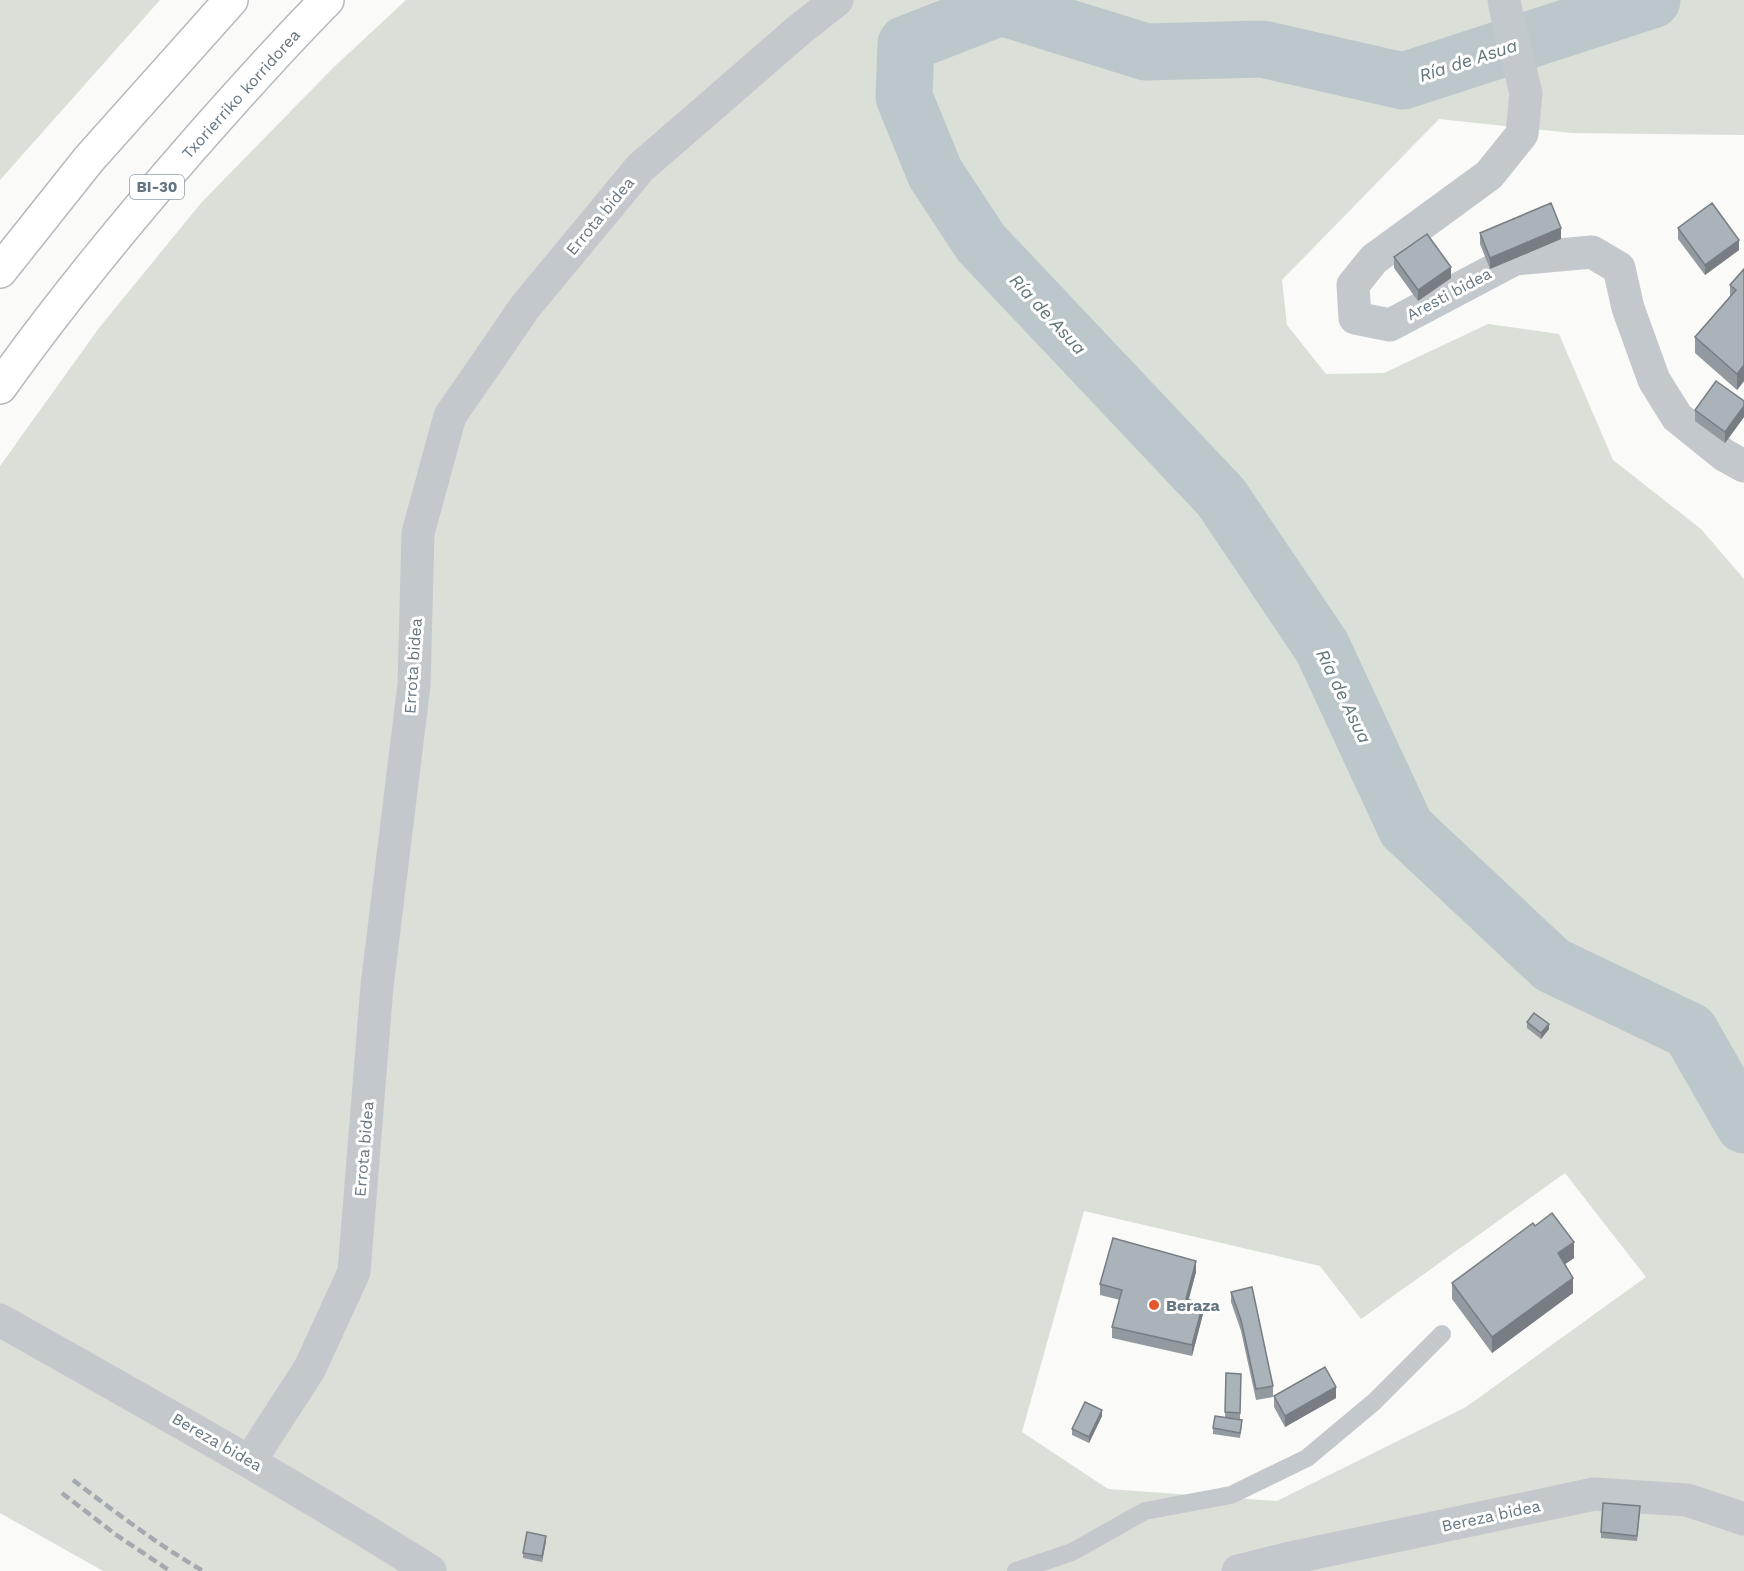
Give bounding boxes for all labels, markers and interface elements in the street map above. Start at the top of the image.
street label: Txorierriko korridorea [178,25,304,163]
water label: Ría de Asua [1416,34,1520,86]
street label: Errota bidea [562,173,638,259]
road number: BI-30 [130,175,184,199]
street label: Aresti bidea [1403,264,1495,324]
water label: Ría de Asua [1005,269,1091,359]
street label: Errota bidea [400,617,426,715]
water label: Ría de Asua [1312,645,1376,747]
street label: Errota bidea [350,1100,378,1198]
place label: Beraza [1166,1296,1221,1315]
marker: Beraza [1147,1298,1161,1312]
street label: Bereza bidea [169,1409,265,1475]
street label: Bereza bidea [1440,1496,1542,1536]

